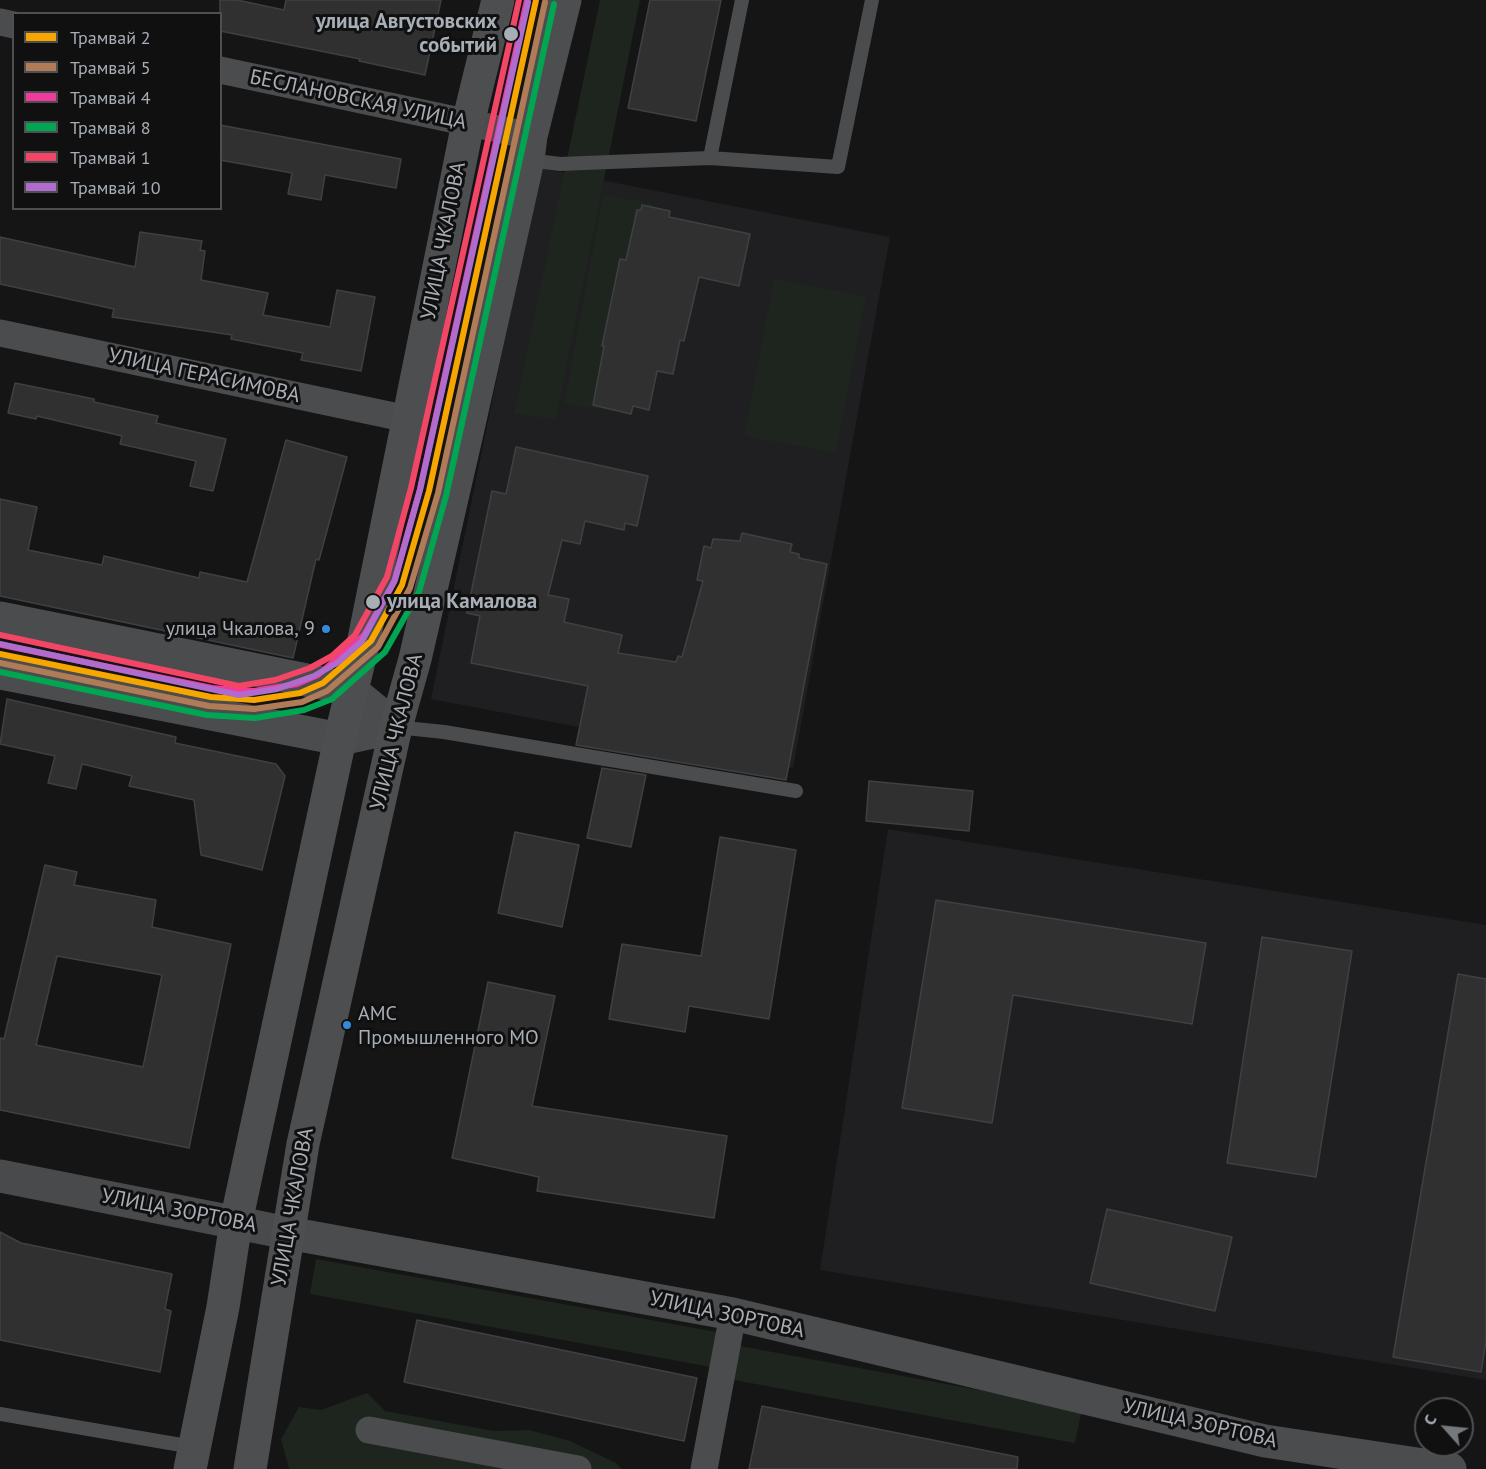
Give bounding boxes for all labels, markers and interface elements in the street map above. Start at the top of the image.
place label: улица Августовских событий [316,9,497,59]
legend [12,12,222,210]
marker: улица Августовских событий [502,25,520,43]
text: Трамвай 2 [70,26,151,49]
text: Трамвай 5 [70,56,151,79]
street label: БЕСЛАНОВСКАЯ УЛИЦА [247,65,469,135]
text: Трамвай 4 [70,86,151,109]
text: Трамвай 8 [70,116,151,139]
text: Трамвай 1 [70,146,151,169]
street label: УЛИЦА ЧКАЛОВА [416,160,472,322]
text: Трамвай 10 [70,176,160,199]
street label: УЛИЦА ГЕРАСИМОВА [106,343,302,409]
place label: улица Камалова [387,589,537,615]
marker: улица Камалова [364,593,382,611]
place label: улица Чкалова, 9 [166,617,315,641]
marker: улица Чкалова, 9 [320,623,332,635]
street label: УЛИЦА ЧКАЛОВА [365,651,429,813]
place label: АМС Промышленного МО [358,1002,539,1049]
marker: АМС Промышленного МО [341,1019,353,1031]
street label: УЛИЦА ЧКАЛОВА [267,1126,319,1288]
street label: УЛИЦА ЗОРТОВА [99,1184,259,1238]
street label: УЛИЦА ЗОРТОВА [647,1286,807,1344]
street label: УЛИЦА ЗОРТОВА [1120,1394,1280,1454]
north arrow [1414,1397,1474,1457]
text: С [1419,1411,1441,1428]

